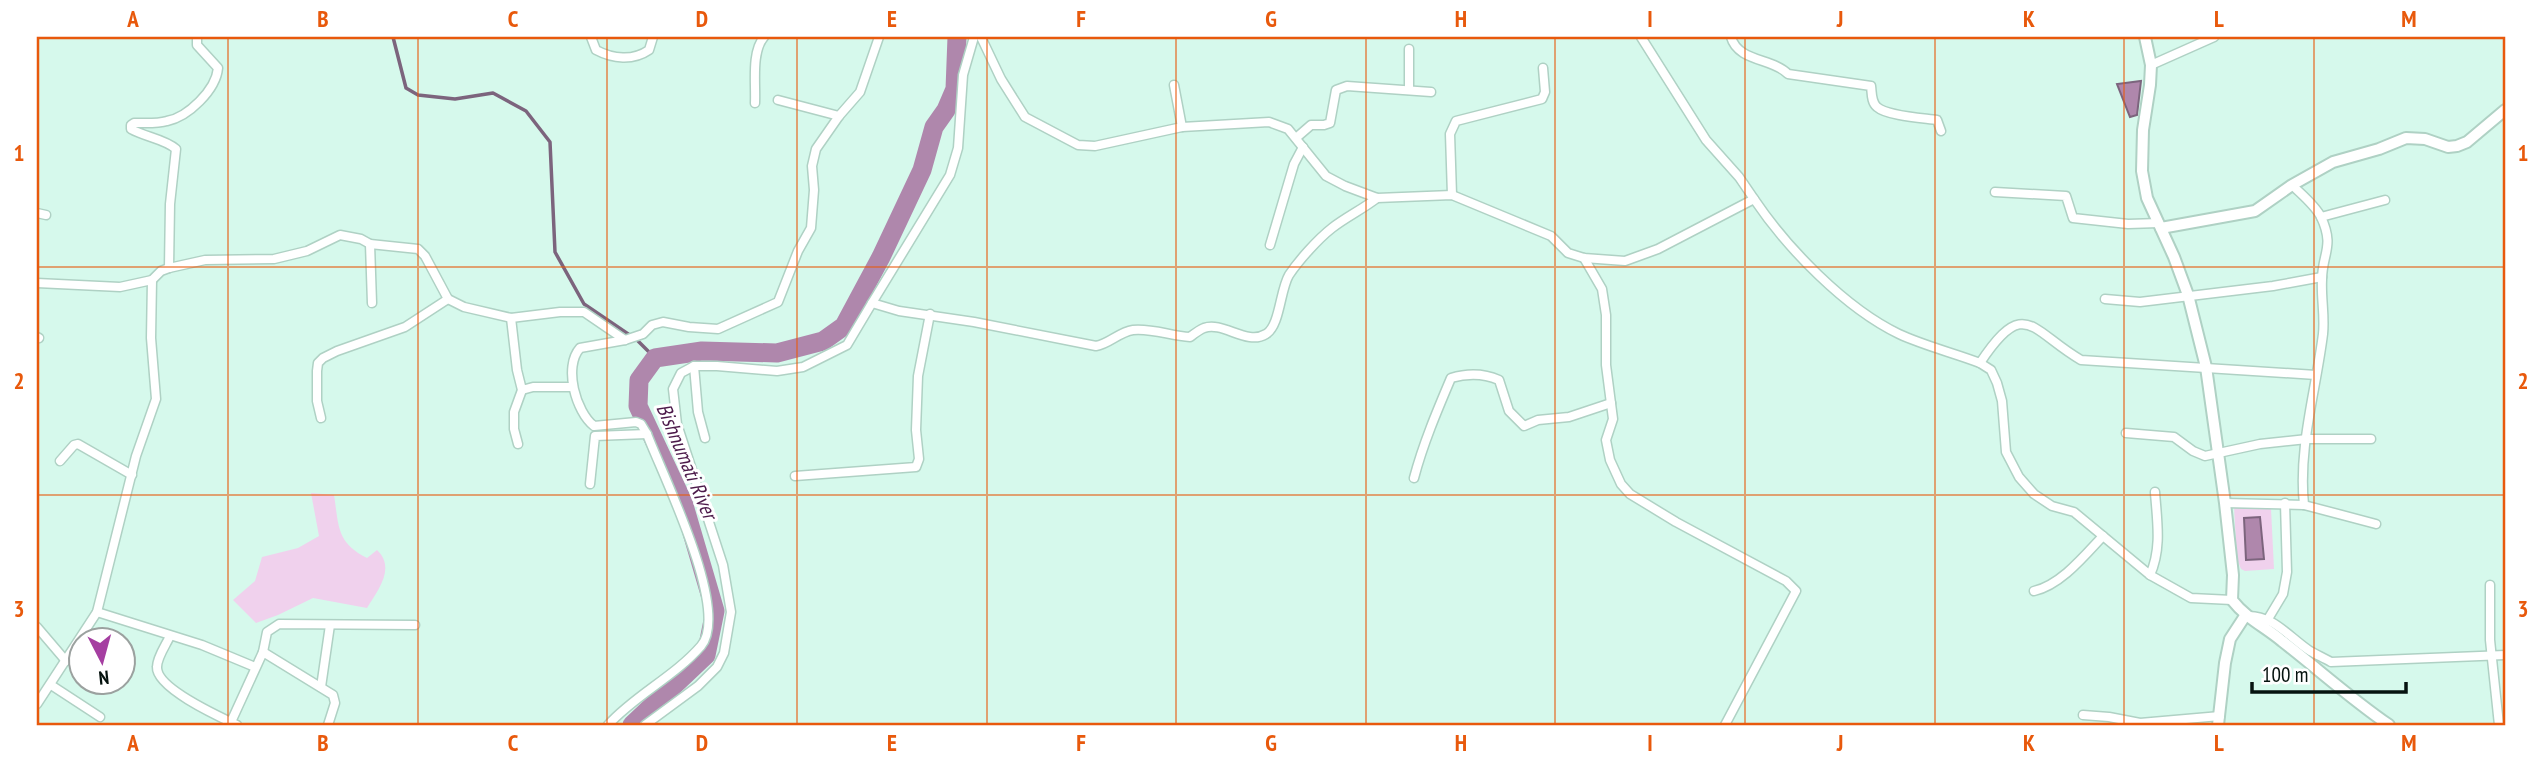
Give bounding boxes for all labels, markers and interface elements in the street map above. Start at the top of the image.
text: A [126,4,139,33]
text: B [317,4,329,33]
text: C [508,4,519,33]
text: D [696,4,708,33]
text: E [887,4,897,33]
text: F [1076,4,1086,33]
text: G [1265,4,1277,33]
text: H [1455,4,1467,33]
text: I [1647,4,1653,33]
text: J [1836,4,1843,33]
text: K [2023,4,2035,33]
text: L [2214,4,2224,33]
text: M [2401,4,2417,33]
text: 1 [14,138,25,167]
text: 1 [2518,138,2529,167]
text: 2 [14,366,25,395]
text: 2 [2518,366,2529,395]
water label: Bishnumati River [651,399,725,526]
text: 3 [14,594,25,623]
text: 3 [2518,594,2529,623]
north arrow [66,626,136,696]
scale bar [2252,650,2406,694]
text: 100 m [2262,661,2308,688]
text: N [97,665,110,690]
text: A [126,728,139,757]
text: B [317,728,329,757]
text: C [508,728,519,757]
text: D [696,728,708,757]
text: E [887,728,897,757]
text: F [1076,728,1086,757]
text: G [1265,728,1277,757]
text: H [1455,728,1467,757]
text: I [1647,728,1653,757]
text: J [1836,728,1843,757]
text: K [2023,728,2035,757]
text: L [2214,728,2224,757]
text: M [2401,728,2417,757]

